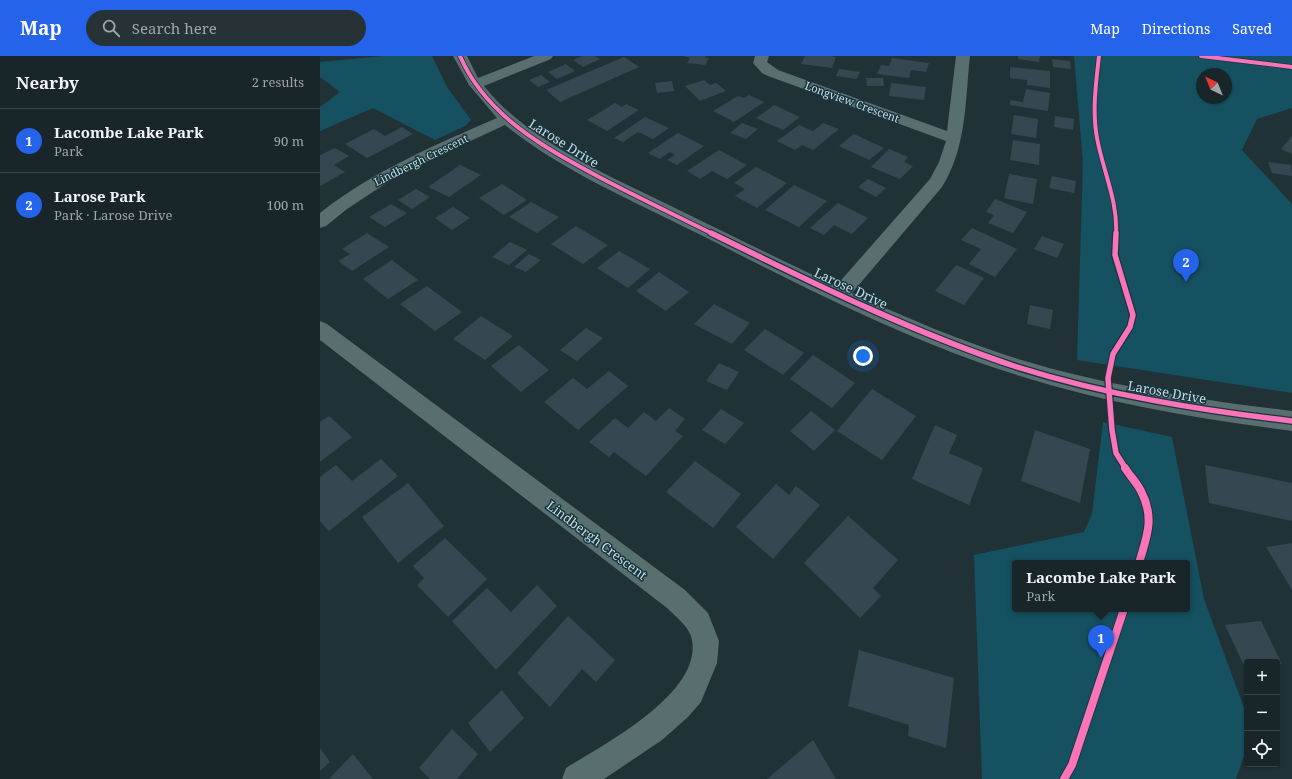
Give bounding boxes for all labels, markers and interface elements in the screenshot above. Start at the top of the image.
search box [86,10,366,46]
text: Map [20,15,62,41]
icon: search [100,17,122,39]
text: Search here [132,18,217,38]
text: Map [1090,19,1120,38]
text: Directions [1142,19,1210,38]
text: Saved [1232,19,1272,38]
north arrow [1196,68,1232,104]
text: Nearby [16,71,79,94]
text: 2 results [252,73,304,91]
street label: Longview Crescent [803,77,902,126]
street label: Larose Drive [526,114,602,172]
text: Lacombe Lake Park [54,122,203,142]
street label: Lindbergh Crescent [371,130,470,189]
text: 1 [25,132,33,150]
text: 90 m [274,132,304,150]
text: Park [54,142,83,160]
text: Larose Park [54,186,146,206]
text: 2 [25,196,33,214]
text: 100 m [267,196,304,214]
text: Park · Larose Drive [54,206,172,224]
pin: 2 [1173,249,1199,282]
street label: Larose Drive [811,263,891,313]
your location [853,346,873,366]
street label: Larose Drive [1126,376,1208,408]
street label: Lindbergh Crescent [543,496,651,584]
popup [1012,560,1190,612]
text: Lacombe Lake Park [1026,567,1176,587]
text: Park [1026,587,1055,605]
pin: 1 [1088,625,1114,658]
map controls [1244,659,1280,767]
button: + [1244,659,1280,695]
button: − [1244,695,1280,731]
button: locate [1244,731,1280,767]

